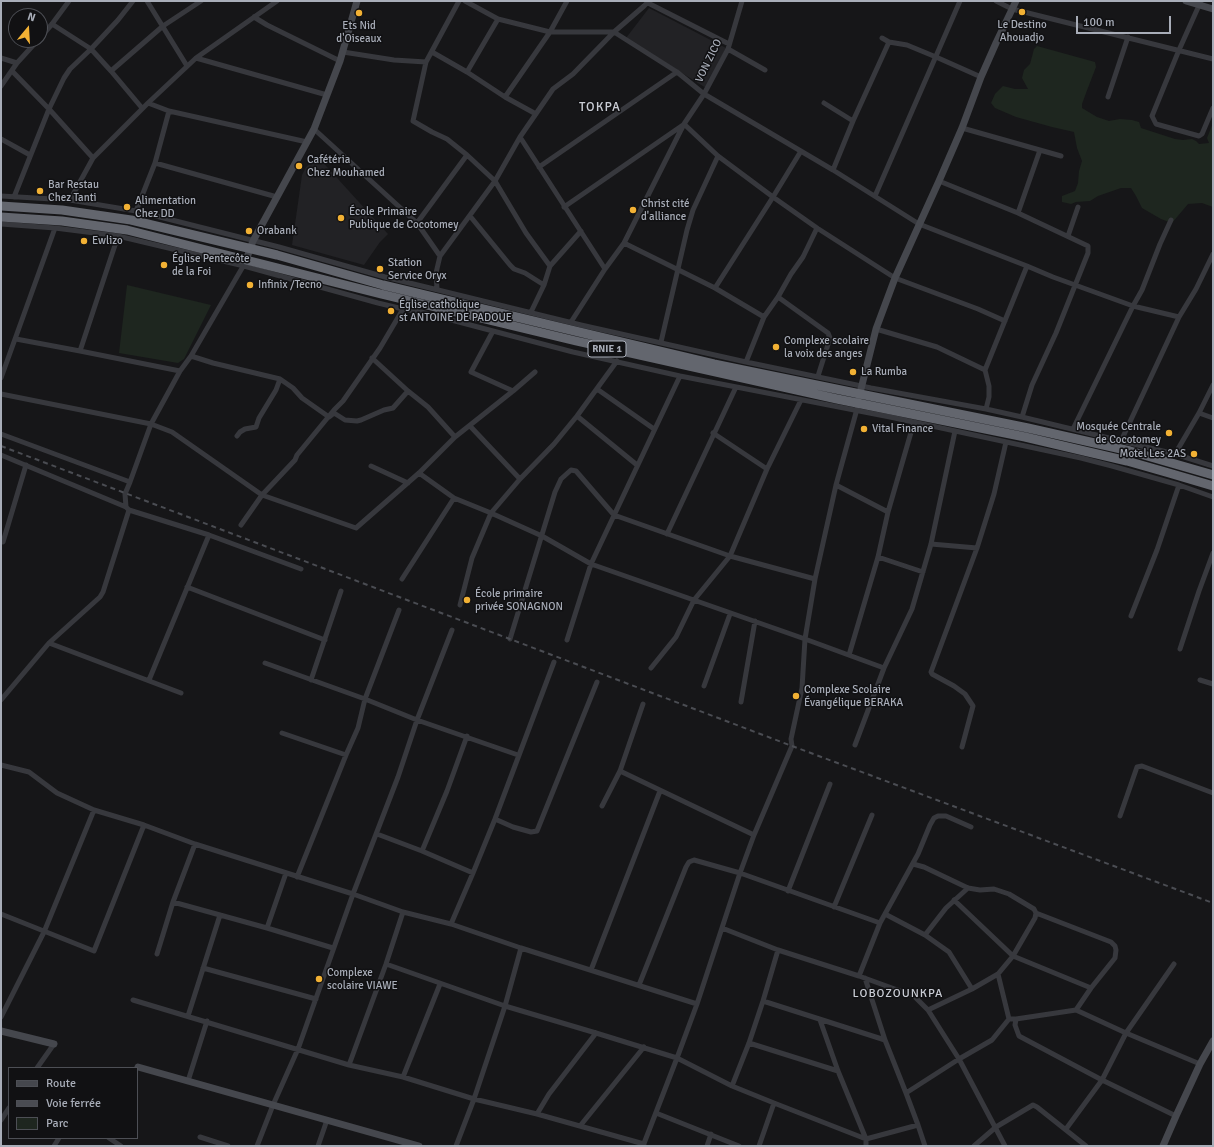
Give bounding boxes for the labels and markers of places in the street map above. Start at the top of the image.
marker: Le Destino Ahouadjo [1017,7,1027,17]
marker: Ets Nid d'Oiseaux [354,8,364,18]
place label: Le Destino Ahouadjo [997,18,1047,44]
place label: Ets Nid d'Oiseaux [336,19,382,45]
place label: Cafétéria Chez Mouhamed [307,153,385,179]
marker: Cafétéria Chez Mouhamed [294,161,304,171]
place label: Bar Restau Chez Tanti [48,178,99,204]
marker: Bar Restau Chez Tanti [35,186,45,196]
place label: Alimentation Chez DD [135,194,196,220]
place label: Christ cité d'alliance [641,197,689,223]
marker: Alimentation Chez DD [122,202,132,212]
place label: École Primaire Publique de Cocotomey [349,205,458,231]
marker: Christ cité d'alliance [628,205,638,215]
marker: École Primaire Publique de Cocotomey [336,213,346,223]
place label: Orabank [257,224,297,238]
marker: Orabank [244,226,254,236]
place label: Ewlizo [92,234,123,248]
marker: Ewlizo [79,236,89,246]
place label: Église Pentecôte de la Foi [172,252,250,278]
place label: Station Service Oryx [388,256,447,282]
marker: Église Pentecôte de la Foi [159,260,169,270]
marker: Station Service Oryx [375,264,385,274]
place label: Infinix /Tecno [258,278,322,292]
marker: Infinix /Tecno [245,280,255,290]
place label: Église catholique st ANTOINE DE PADOUE [399,298,512,324]
marker: Église catholique st ANTOINE DE PADOUE [386,306,396,316]
place label: Complexe scolaire la voix des anges [784,334,869,360]
marker: Complexe scolaire la voix des anges [771,342,781,352]
place label: La Rumba [861,365,907,379]
marker: La Rumba [848,367,858,377]
place label: Mosquée Centrale de Cocotomey [1076,420,1161,446]
place label: Vital Finance [872,422,933,436]
marker: Vital Finance [859,424,869,434]
marker: Mosquée Centrale de Cocotomey [1164,428,1174,438]
place label: Motel Les 2AS [1120,447,1186,461]
marker: Motel Les 2AS [1189,449,1199,459]
place label: École primaire privée SONAGNON [475,587,563,613]
marker: École primaire privée SONAGNON [462,595,472,605]
place label: Complexe Scolaire Évangélique BERAKA [804,683,903,709]
marker: Complexe Scolaire Évangélique BERAKA [791,691,801,701]
place label: Complexe scolaire VIAWE [327,966,398,992]
marker: Complexe scolaire VIAWE [314,974,324,984]

